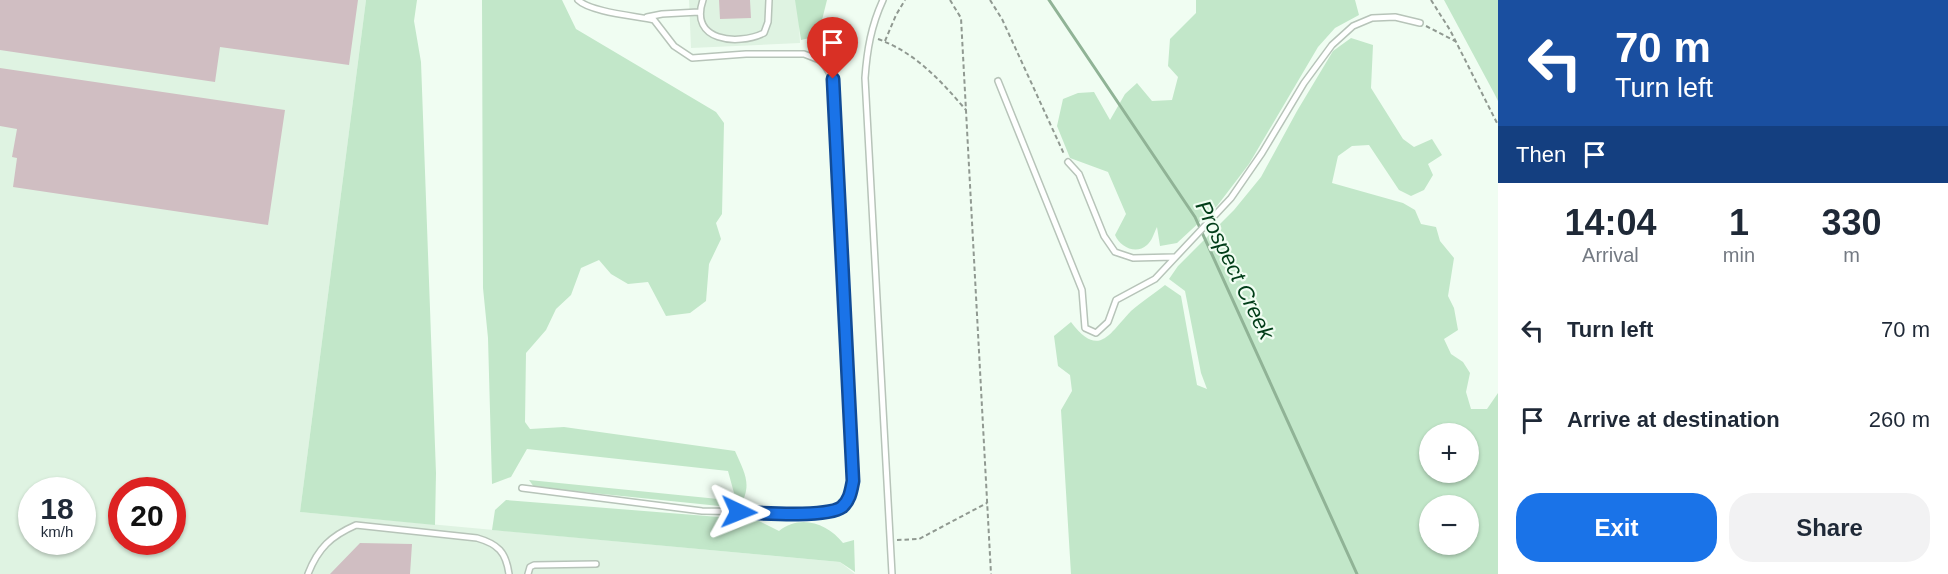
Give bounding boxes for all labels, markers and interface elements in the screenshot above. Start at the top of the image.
pin [807,17,858,79]
icon: left [1516,24,1594,102]
text: 70 m [1615,24,1711,71]
icon: arrive [816,26,849,59]
text: Turn left [1615,73,1713,103]
icon: arrive [1578,138,1611,171]
text: Then [1516,142,1566,167]
water label: Prospect Creek [1191,196,1280,345]
text: 14:04 [1564,202,1656,243]
text: 1 [1729,202,1749,243]
text: 330 [1821,202,1882,243]
text: Arrival [1582,244,1639,266]
text: min [1723,244,1755,266]
text: m [1843,244,1860,266]
icon: left [1516,314,1549,347]
text: Turn left [1567,317,1653,342]
text: 70 m [1881,317,1930,342]
icon: arrive [1516,404,1549,437]
text: Arrive at destination [1567,407,1780,432]
text: 260 m [1869,407,1930,432]
map controls [1419,423,1479,555]
button: + [1419,423,1479,483]
speed limit sign: 20 [108,477,186,555]
position arrow [707,480,771,544]
text: 18 [40,492,74,525]
button: Exit [1516,493,1717,562]
button: Share [1729,493,1930,562]
button: − [1419,495,1479,555]
text: km/h [41,523,73,540]

